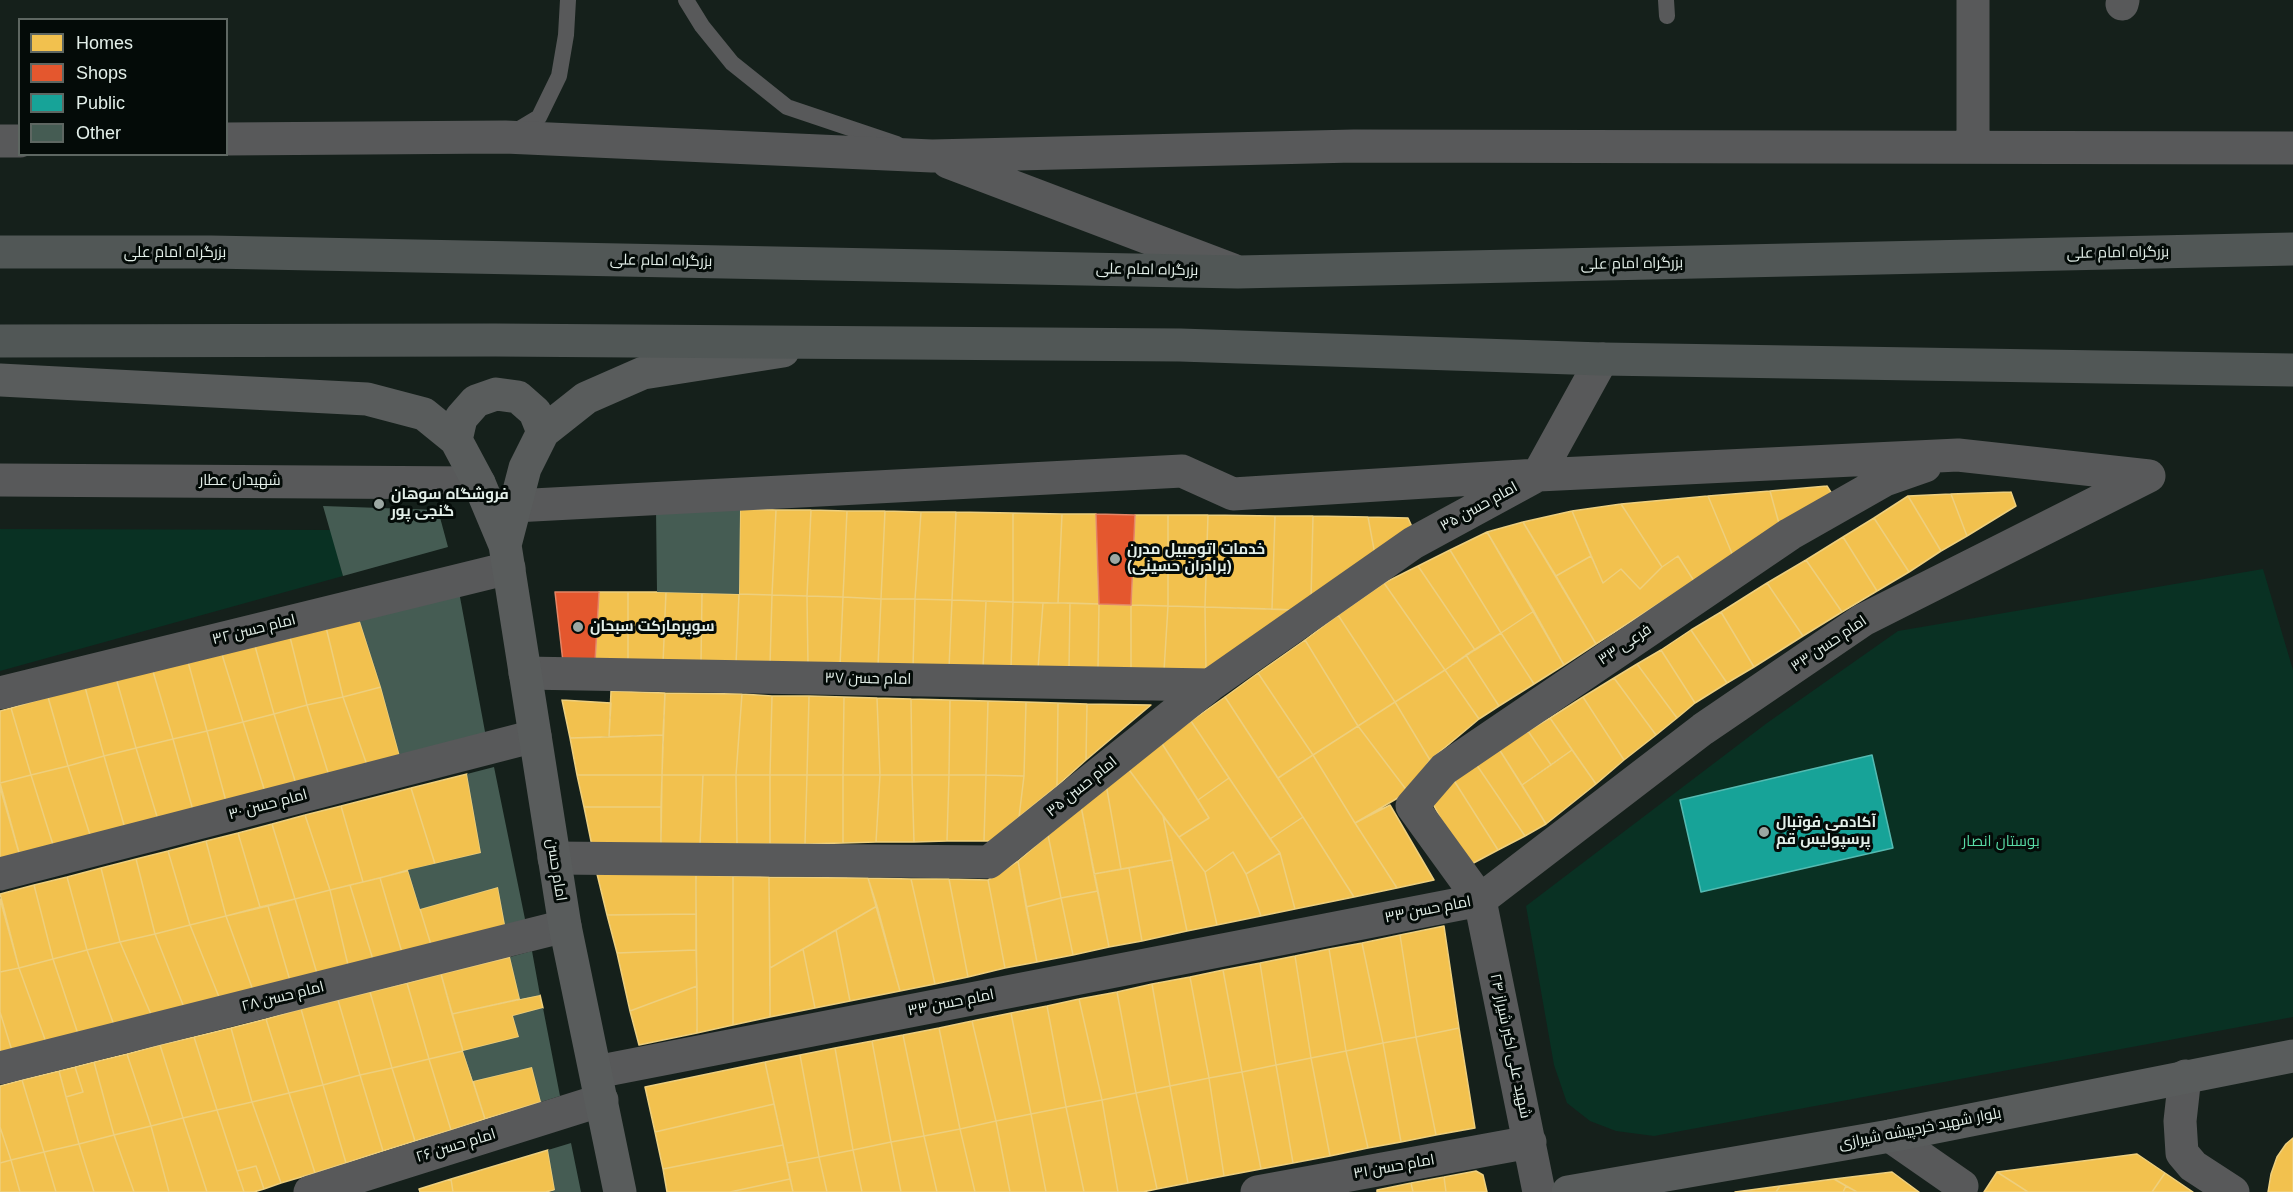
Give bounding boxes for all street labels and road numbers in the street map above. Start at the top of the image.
street label: بزرگراه امام علی [2067,243,2169,263]
street label: بزرگراه امام علی [124,244,226,262]
street label: بزرگراه امام علی [610,251,712,271]
street label: بزرگراه امام علی [1581,254,1683,274]
street label: بزرگراه امام علی [1096,260,1198,280]
street label: شهیدان عطار [199,472,281,490]
street label: امام حسن ۳۵ [1437,478,1521,536]
street label: امام حسن ۳۲ [210,611,298,649]
street label: امام حسن ۳۳ [1788,612,1870,676]
street label: فرعی ۳۳ [1595,621,1655,669]
street label: امام حسن ۳۷ [824,669,912,689]
street label: امام حسن ۳۵ [1043,753,1121,821]
street label: امام حسن ۳۰ [226,786,310,824]
street label: امام حسن [542,837,570,903]
street label: امام حسن ۳۳ [1383,893,1473,927]
street label: شهید علی اکبر شیراز ۲۴ [1486,972,1534,1120]
street label: امام حسن ۲۸ [240,978,326,1016]
street label: امام حسن ۳۳ [906,986,996,1020]
street label: بلوار شهید خردپیشه شیرازی [1837,1104,2003,1154]
street label: امام حسن ۲۶ [414,1125,498,1167]
street label: امام حسن ۳۱ [1352,1151,1436,1183]

